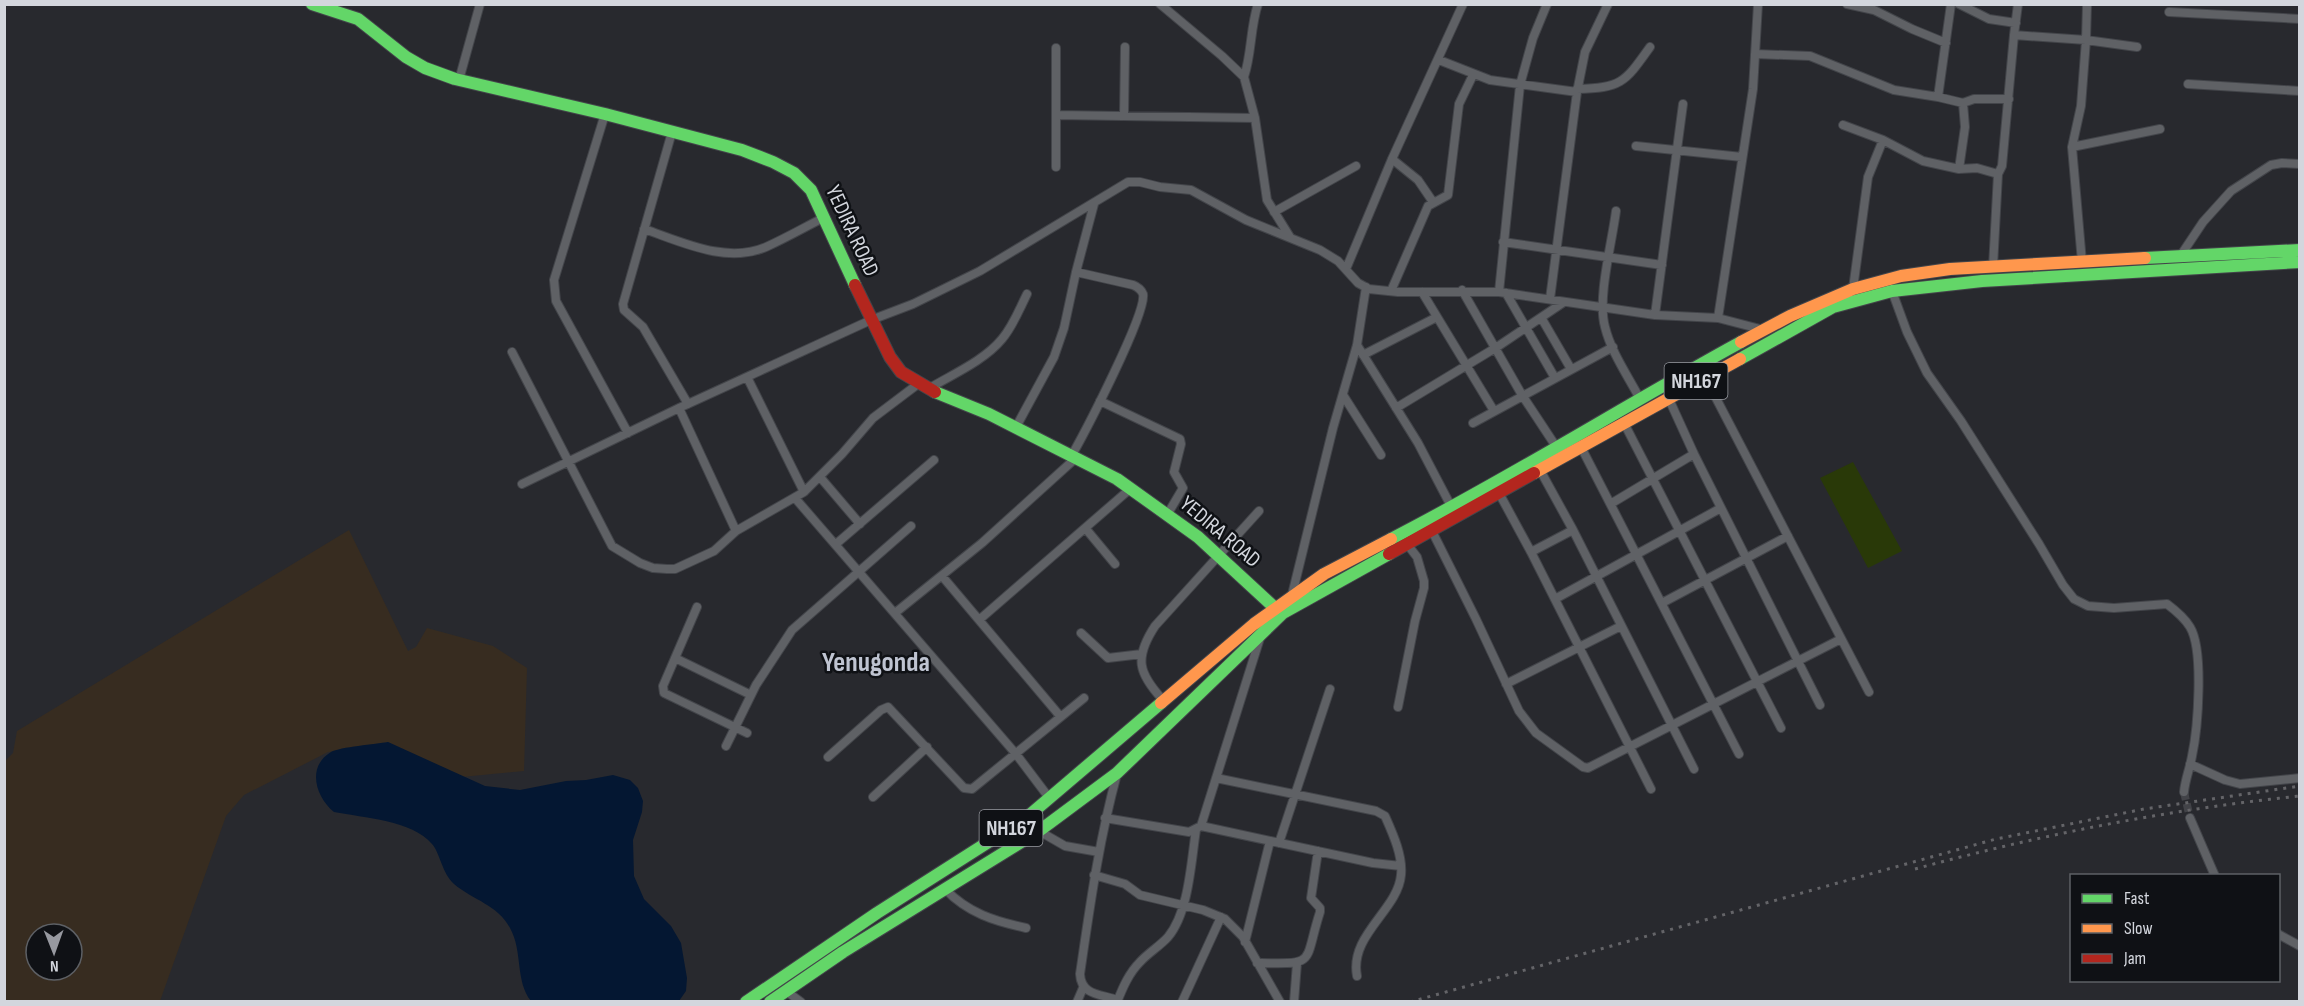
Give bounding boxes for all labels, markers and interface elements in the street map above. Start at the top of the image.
street label: YEDIRA ROAD [819,181,885,281]
road number: NH167 [1664,363,1728,399]
street label: YEDIRA ROAD [1174,490,1266,574]
district label: Yenugonda [822,646,930,679]
road number: NH167 [980,810,1042,846]
legend [2070,874,2280,982]
text: Fast [2124,888,2150,909]
text: Slow [2124,918,2153,939]
north arrow [24,922,84,982]
text: Jam [2123,948,2146,969]
text: N [50,956,59,975]

